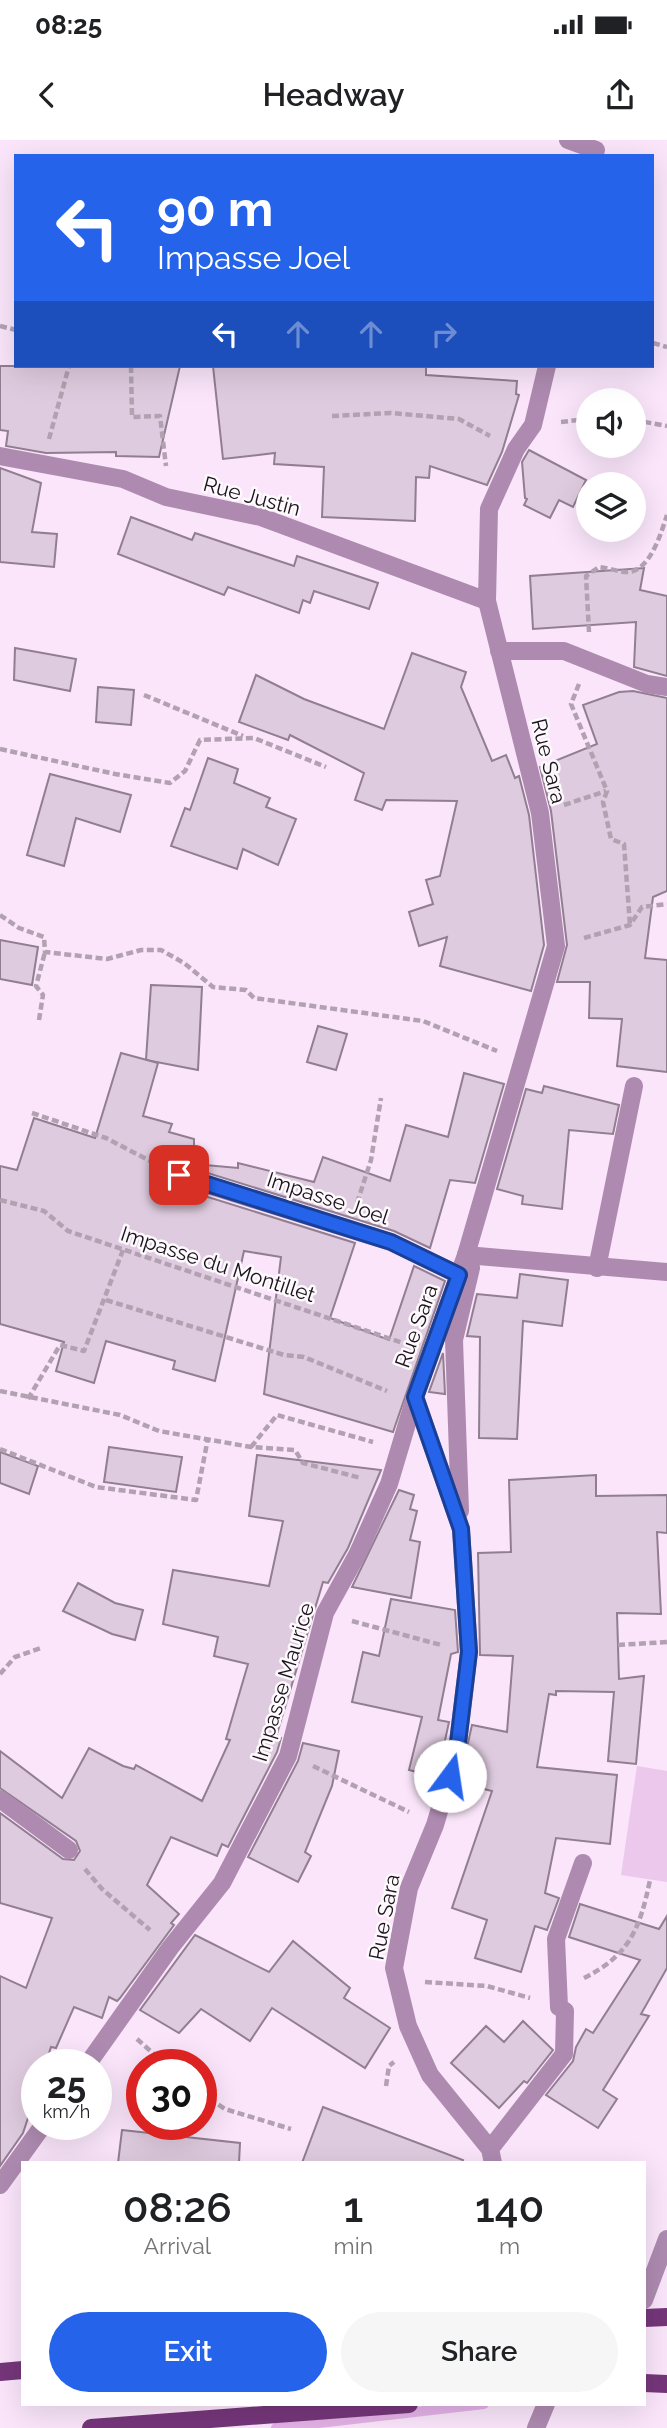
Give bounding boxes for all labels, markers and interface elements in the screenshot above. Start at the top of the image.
text: 08:25 [35,10,102,40]
icon: back [28,76,66,114]
text: Headway [262,76,405,113]
icon: share [601,76,639,114]
text: 90 m [157,180,273,237]
icon: left [42,182,133,273]
text: Impasse Joel [157,239,350,276]
icon: left [206,315,244,353]
icon: ahead [279,315,317,353]
icon: ahead [352,315,390,353]
icon: right [425,315,463,353]
map controls [576,388,646,542]
button: sound [576,388,646,458]
street label: Rue Justin [201,471,303,521]
button: layers [576,472,646,542]
street label: Rue Sara [526,716,572,806]
pin [149,1145,209,1205]
icon: arrive [160,1156,198,1194]
street label: Impasse Joel [264,1167,392,1230]
street label: Impasse du Montillet [118,1221,318,1307]
street label: Rue Sara [389,1281,443,1371]
street label: Impasse Maurice [247,1600,319,1764]
position arrow [413,1739,487,1813]
street label: Rue Sara [363,1872,405,1962]
speed limit sign: 30 [126,2049,217,2140]
text: 25 [47,2065,86,2106]
text: km/h [43,2101,90,2122]
text: 08:26 [123,2183,232,2232]
text: 1 [343,2183,363,2232]
text: 140 [475,2183,544,2232]
text: Arrival [144,2232,211,2259]
text: min [334,2232,373,2259]
text: m [499,2232,520,2259]
button: Exit [49,2312,327,2392]
button: Share [341,2312,618,2392]

